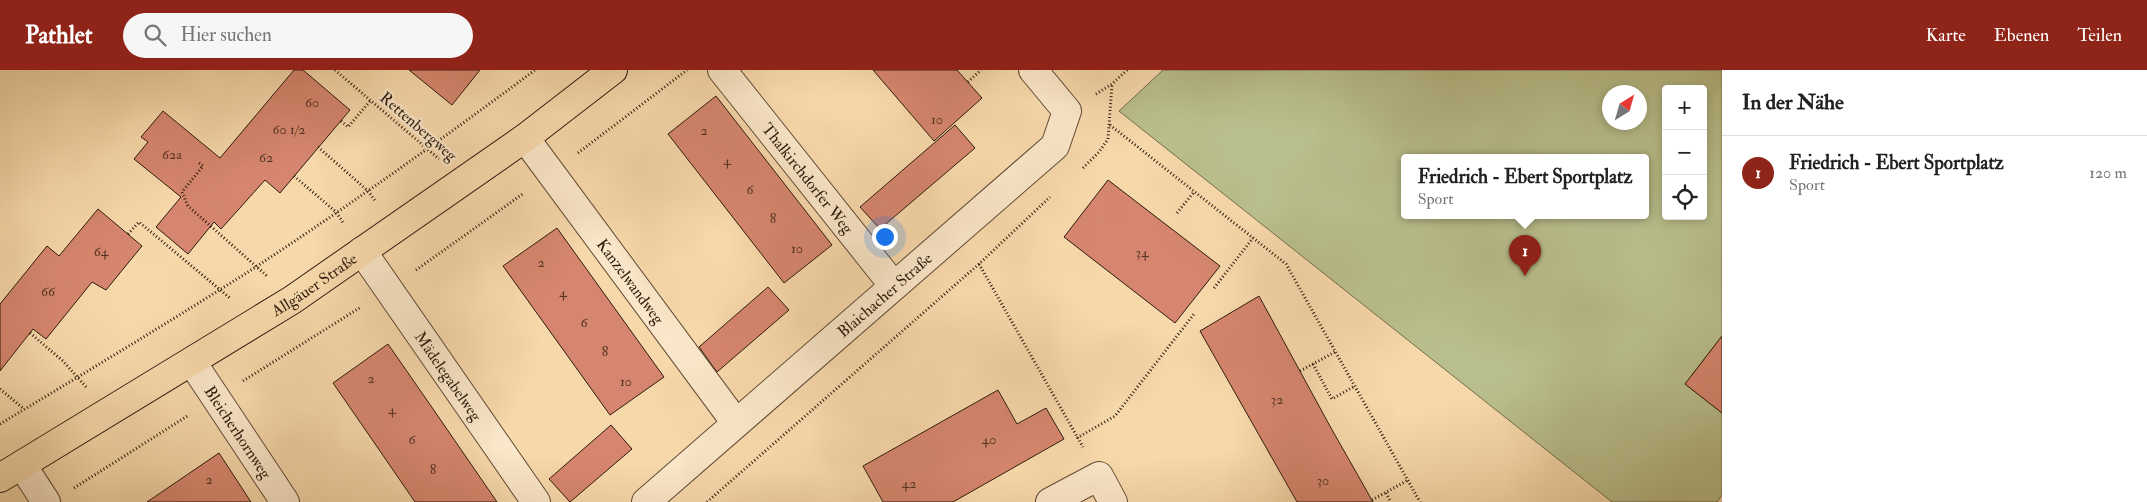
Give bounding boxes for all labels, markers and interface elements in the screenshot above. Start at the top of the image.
search box [123,13,473,58]
text: Pathlet [25,20,93,51]
icon: search [141,21,169,49]
text: Hier suchen [181,23,272,47]
text: Karte [1926,24,1966,47]
text: Ebenen [1994,24,2049,47]
text: Teilen [2077,24,2122,47]
north arrow [1602,85,1647,130]
map controls [1662,85,1707,220]
button: + [1662,85,1707,130]
street label: Rettenbergweg [376,88,462,166]
text: In der Nähe [1742,89,1844,116]
house number: 60 [305,94,319,111]
house number: 10 [931,111,943,128]
street label: Thalkirchdorfer Weg [757,119,858,239]
house number: 60 1/2 [273,121,305,138]
house number: 2 [700,122,708,139]
button: − [1662,130,1707,175]
house number: 62a [162,146,182,163]
house number: 62 [259,149,273,166]
text: Friedrich - Ebert Sportplatz [1789,151,2004,175]
house number: 4 [723,152,732,169]
popup [1401,154,1649,219]
text: 1 [1755,163,1761,183]
text: 120 m [2089,163,2127,183]
text: Friedrich - Ebert Sportplatz [1418,165,1632,189]
button: locate [1662,175,1707,220]
text: Sport [1789,175,1825,195]
house number: 6 [746,181,754,198]
text: Sport [1418,189,1453,209]
house number: 8 [770,210,777,227]
your location [872,224,898,250]
street label: Kanzelwandweg [592,235,669,329]
pin: 1 [1509,235,1541,276]
house number: 10 [791,240,803,257]
house number: 64 [94,243,110,260]
house number: 34 [1136,244,1150,261]
street label: Blaichacher Straße [833,248,937,342]
street label: Allgäuer Straße [267,249,361,322]
house number: 2 [537,254,545,271]
house number: 66 [41,283,56,300]
house number: 4 [559,284,568,301]
house number: 6 [580,314,588,331]
street label: Mädelegabelweg [410,328,486,426]
house number: 8 [602,343,609,360]
house number: 2 [367,370,375,387]
house number: 10 [620,373,632,390]
street label: Bleicherhornweg [200,382,276,484]
house number: 32 [1271,391,1283,408]
house number: 4 [388,401,397,418]
house number: 6 [408,431,416,448]
house number: 40 [982,431,996,448]
house number: 8 [430,461,437,478]
house number: 2 [205,471,213,488]
house number: 30 [1317,472,1329,489]
house number: 42 [902,475,916,492]

